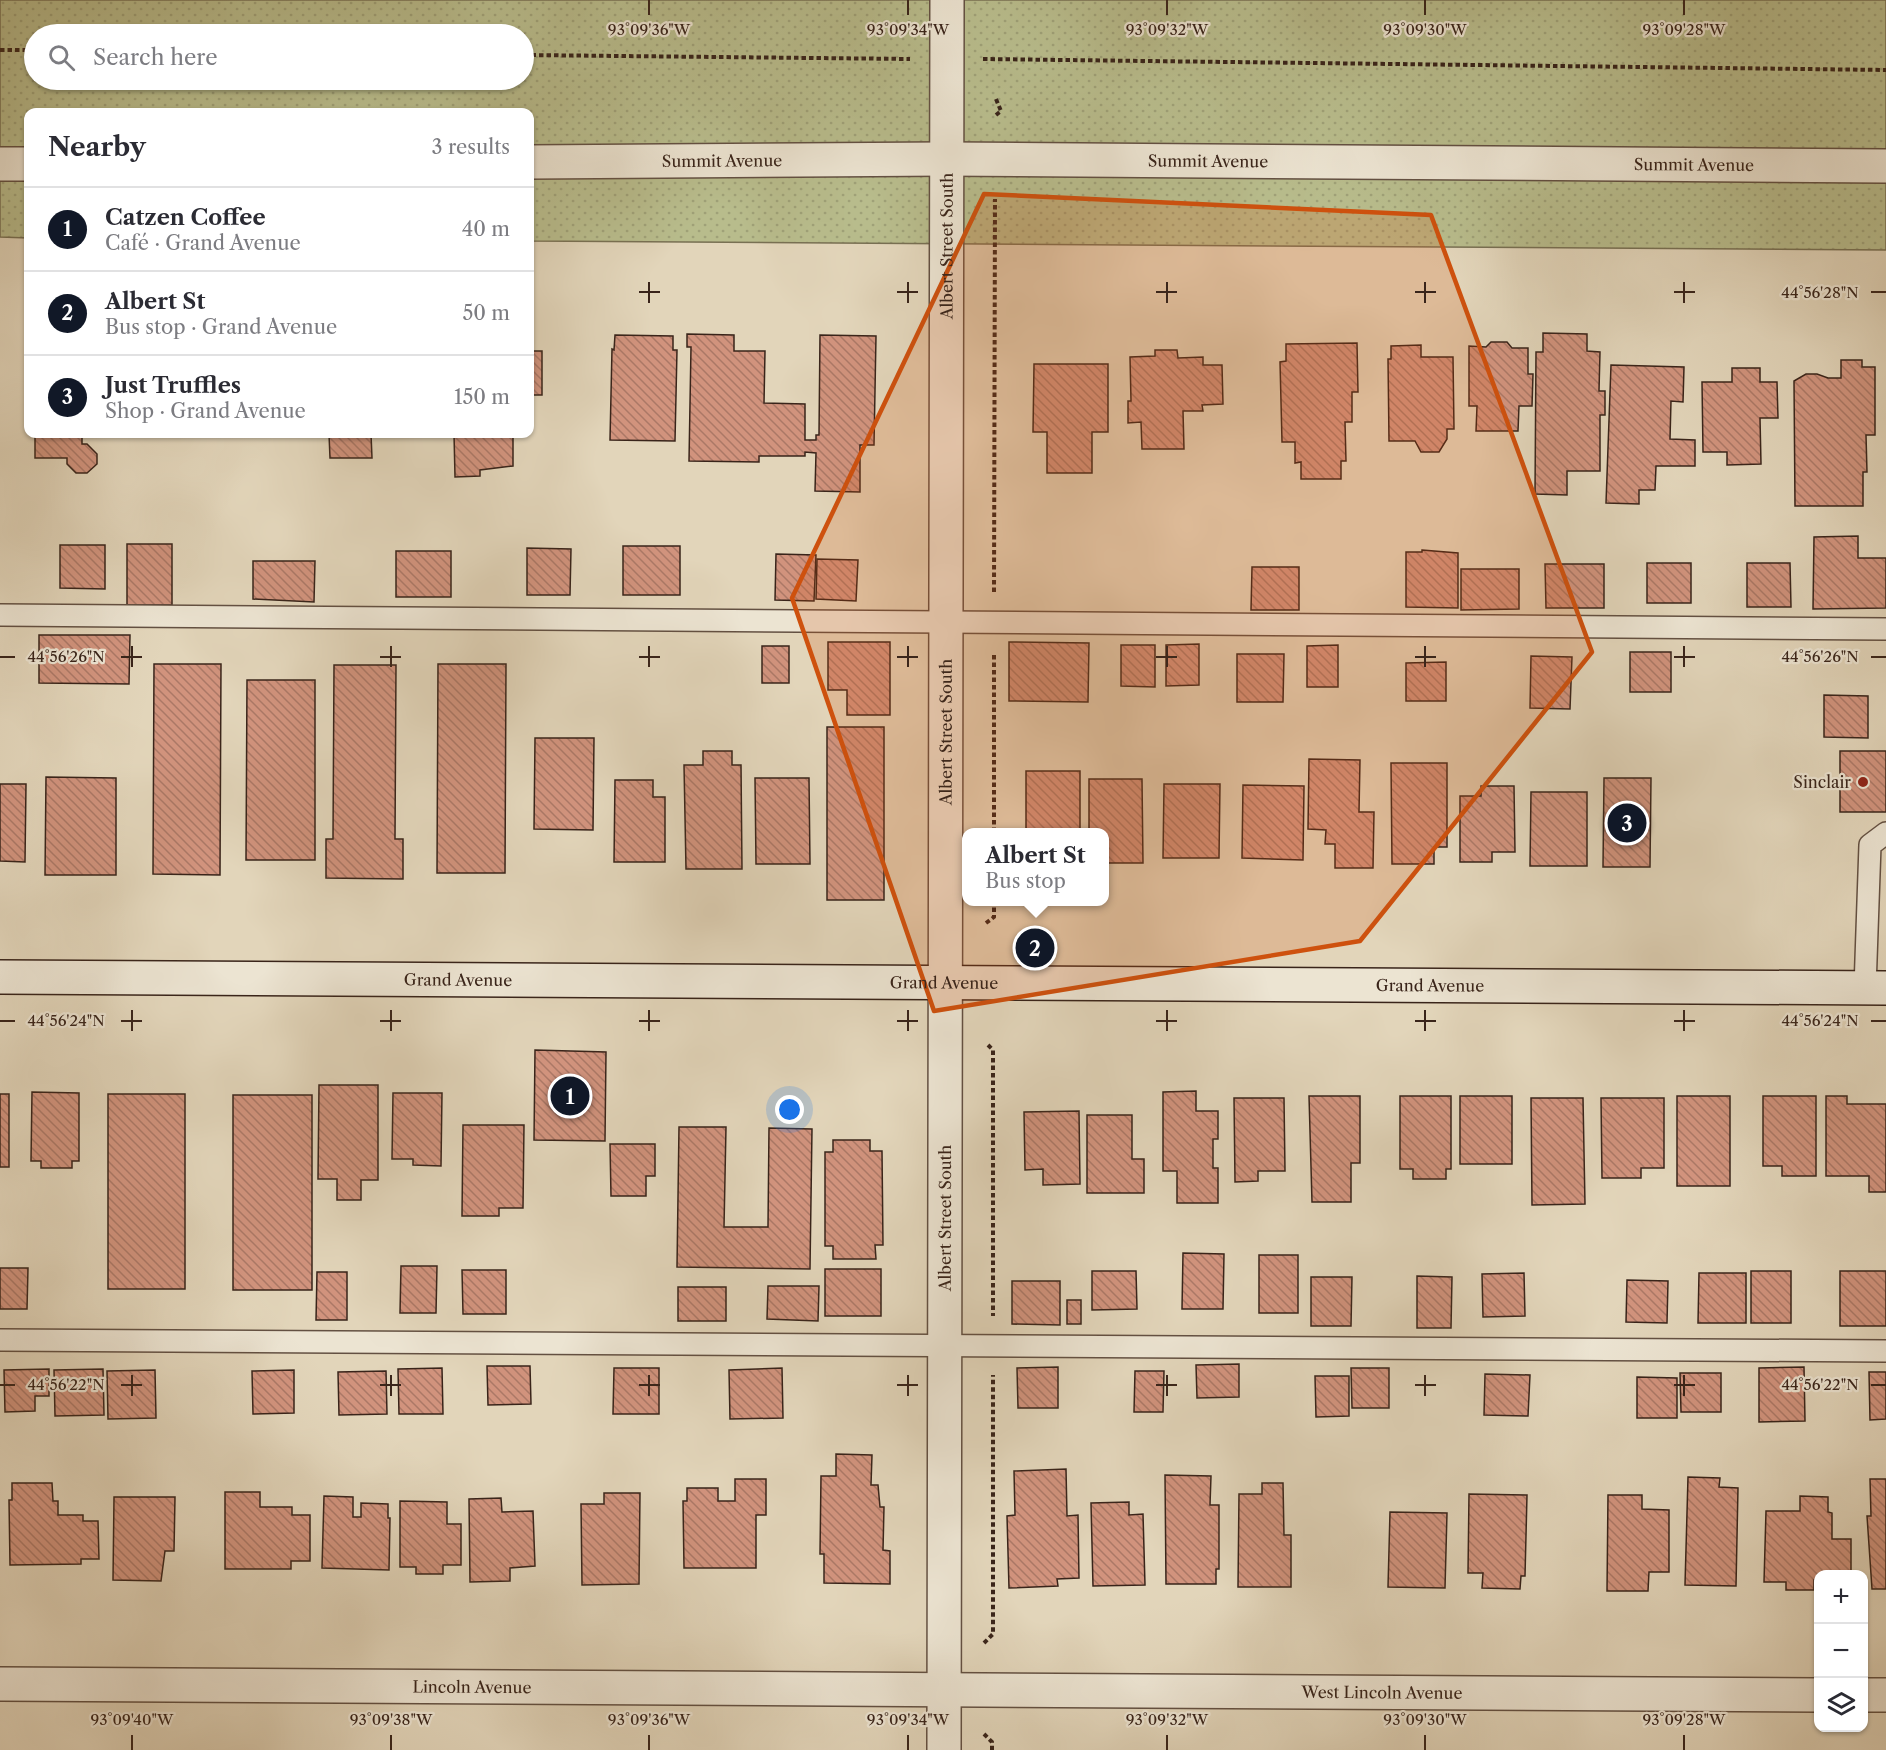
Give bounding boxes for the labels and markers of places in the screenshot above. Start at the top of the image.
place label: Sinclair [1793,772,1851,792]
marker: Sinclair [1856,775,1870,789]
pin: 3 [1608,800,1646,846]
pin: 2 [1016,926,1054,970]
pin: 1 [550,1074,590,1118]

